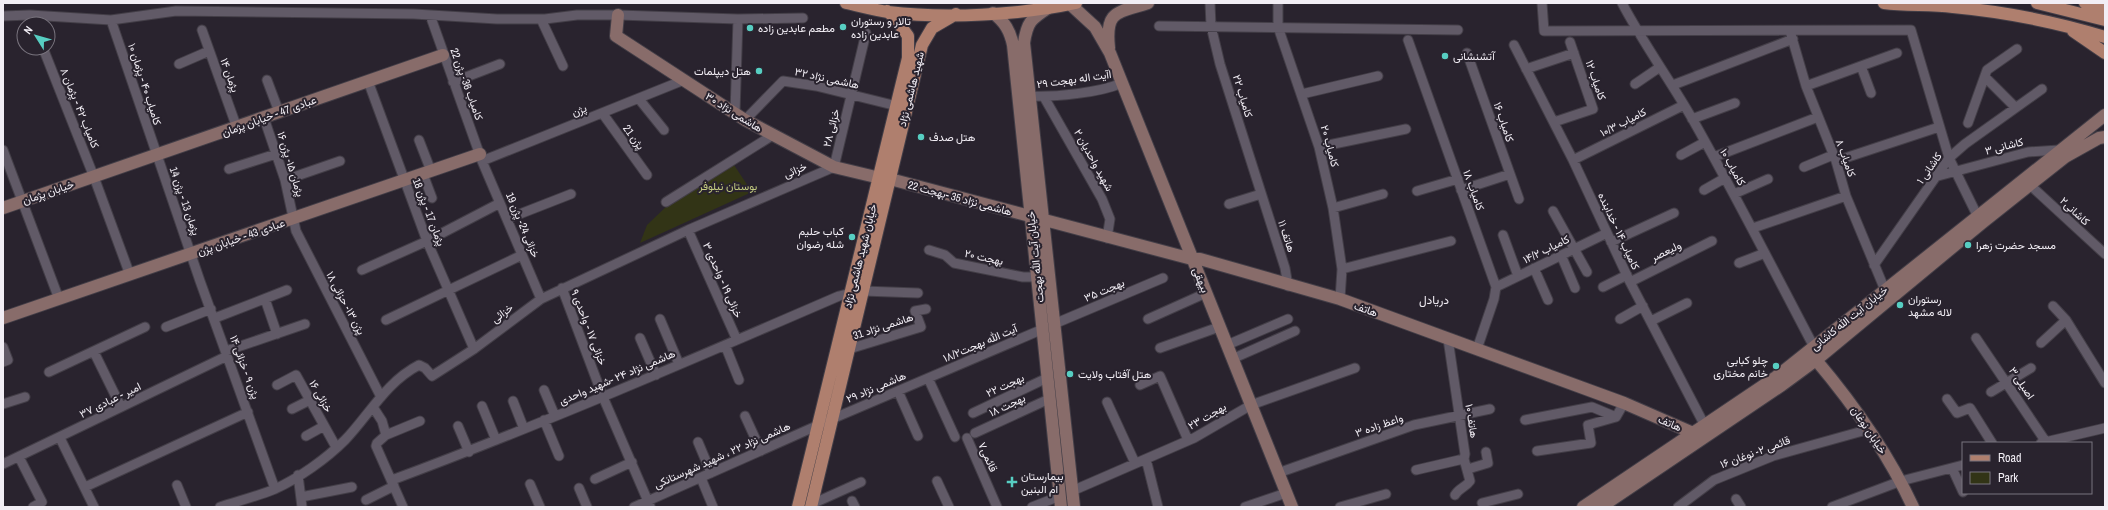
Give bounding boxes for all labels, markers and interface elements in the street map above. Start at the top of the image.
place label: تالار و رستوران عابدین زاده [851,14,911,41]
north arrow [16,16,56,56]
place label: مطعم عابدين زاده [758,21,835,36]
marker: تالار و رستوران عابدین زاده [838,22,848,32]
text: N [20,23,36,37]
marker: مطعم عابدين زاده [745,23,755,33]
street label: کامیاب ۴۰ - پژمان ۱۰ [124,41,165,127]
street label: کامیاب 36- پژن 22 [446,46,487,123]
place label: آتشنشانی [1453,49,1496,63]
street label: شهید هاشمی نژاد [895,50,927,128]
marker: آتشنشانی [1440,51,1450,61]
street label: پژمان ۱۴ [216,56,243,95]
street label: کامیاب ۱۲ [1583,58,1609,102]
place label: هتل دیپلمات [694,64,751,79]
street label: هاشمی نژاد ۳۲ [793,64,861,92]
street label: کامیاب ۴۲ - پژمان ۸ [57,66,102,151]
marker: هتل دیپلمات [754,66,764,76]
street label: اآیت اله بهجت ۲۹ [1036,67,1112,91]
street label: کامیاب ۲۲ [1230,73,1256,119]
street label: هاشمی نژاد ۳۰ [703,89,765,135]
street label: عبادی 47 - خیابان پژمان [220,92,319,141]
street label: کامیاب ۱۶ [1491,100,1517,144]
street label: پژن [569,101,589,120]
street label: کامیاب ۱۰/۳ [1597,104,1649,140]
street label: خزائی ۲۸ [820,108,842,148]
street label: پژن 21 [619,122,648,153]
street label: کامیاب ۲۰ [1318,123,1342,169]
street label: شهید واحدیان ۲ [1071,126,1117,194]
street label: پژمان ۱۵- پژن ۱۶ [274,130,308,199]
place label: هتل صدف [929,130,976,144]
marker: هتل صدف [916,132,926,142]
street label: کاشانی ۳ [1983,134,2025,158]
street label: کامیاب ۸ [1833,137,1859,179]
street label: کامیاب ۱۰ [1717,146,1749,188]
street label: کاشانی ۱ [1913,149,1945,186]
street label: خزائی [781,159,809,181]
street label: پژمان 13 - پژن 14 [166,165,203,238]
street label: کامیاب ۱۸ [1460,168,1488,212]
street label: پژمان 17 - پژن 18 [409,176,448,249]
street label: خیابان پژمان [20,177,76,208]
street label: هاشمی نژاد 35 -بهجت 22 [906,177,1014,219]
park label: بوستان نیلوفر [698,179,757,193]
street label: خزائی 24- پژن 19 [502,190,543,260]
street label: کامیاب ۱۴ - خدابنده [1595,190,1643,272]
street label: کاشانی۲ [2057,194,2093,228]
street label: خیابان شهید هاشمی نژاد [840,202,880,310]
street label: خیابان آیت الله بهجت [1023,211,1047,303]
street label: عبادی 43 - خیابان پژن [195,215,287,259]
street label: هاتف ۱۱ [1275,218,1299,254]
place label: کباب حلیم شله رضوان [797,224,844,251]
marker: کباب حلیم شله رضوان [847,232,857,242]
street label: کامیاب ۱۴/۲ [1520,232,1572,266]
street label: ولیعصر [1648,238,1684,265]
place label: مسجد حضرت زهرا [1976,238,2056,252]
street label: خزائی ۱۹ - واحدی ۳ [700,240,746,320]
marker: مسجد حضرت زهرا [1963,240,1973,250]
street label: بهجت ۲۰ [963,246,1005,268]
street label: بیهقی [1190,265,1212,295]
street label: پژن ۱۳- حزائی ۱۸ [323,269,369,338]
street label: بهجت ۳۵ [1082,275,1126,305]
street label: خیابان آیت الله کاشانی [1808,283,1890,353]
street label: خزائی ۱۷ - واحدی ۹ [568,287,610,367]
district label: دریادل [1419,292,1449,308]
place label: رستوران لاله مشهد [1908,292,1952,319]
street label: هاتف [1352,298,1380,320]
street label: خزائی [488,300,516,326]
marker: رستوران لاله مشهد [1895,300,1905,310]
street label: هاشمی نژاد 31 [851,310,915,342]
street label: آیت الله بهجت۱۸/۲ [941,320,1021,365]
street label: پژن ۹ - خزائی ۱۴ [226,333,263,401]
street label: هاشمی نژاد ۲۴ -شهید واحدی [557,346,678,408]
place label: چلو کبابی خانم مختاری [1713,353,1768,381]
marker: چلو کبابی خانم مختاری [1771,361,1781,371]
street label: اصیلی ۳ [2006,364,2038,402]
place label: هتل آفتاب ولایت [1078,367,1152,381]
street label: هاشمی نژاد ۲۹ [844,368,908,406]
marker: هتل آفتاب ولایت [1065,369,1075,379]
street label: بهجت ۲۲ [984,370,1026,400]
street label: خزائی ۱۶ [306,377,336,415]
street label: امیر - عبادی ۳۷ [77,379,143,421]
street label: بهجت ۱۸ [987,390,1027,420]
street label: بهجت ۲۳ [1185,399,1229,433]
street label: هاتف ۱۰ [1462,403,1482,439]
street label: خیابان نوغان [1848,404,1890,456]
street label: واعظ زاده ۳ [1353,410,1405,440]
street label: هاتف [1656,412,1684,434]
street label: هاشمی نژاد ۲۲ ، شهید شهرستانکی [652,418,793,491]
street label: قائمی ۲- نوغان ۱۶ [1718,433,1792,471]
street label: قائمی۷ [975,440,1001,474]
legend [1962,442,2092,494]
text: Road [1998,450,2022,466]
place label: بیمارستان ام البنین [1021,469,1064,497]
text: Park [1998,470,2018,486]
marker: بیمارستان ام البنین [1006,476,1018,488]

